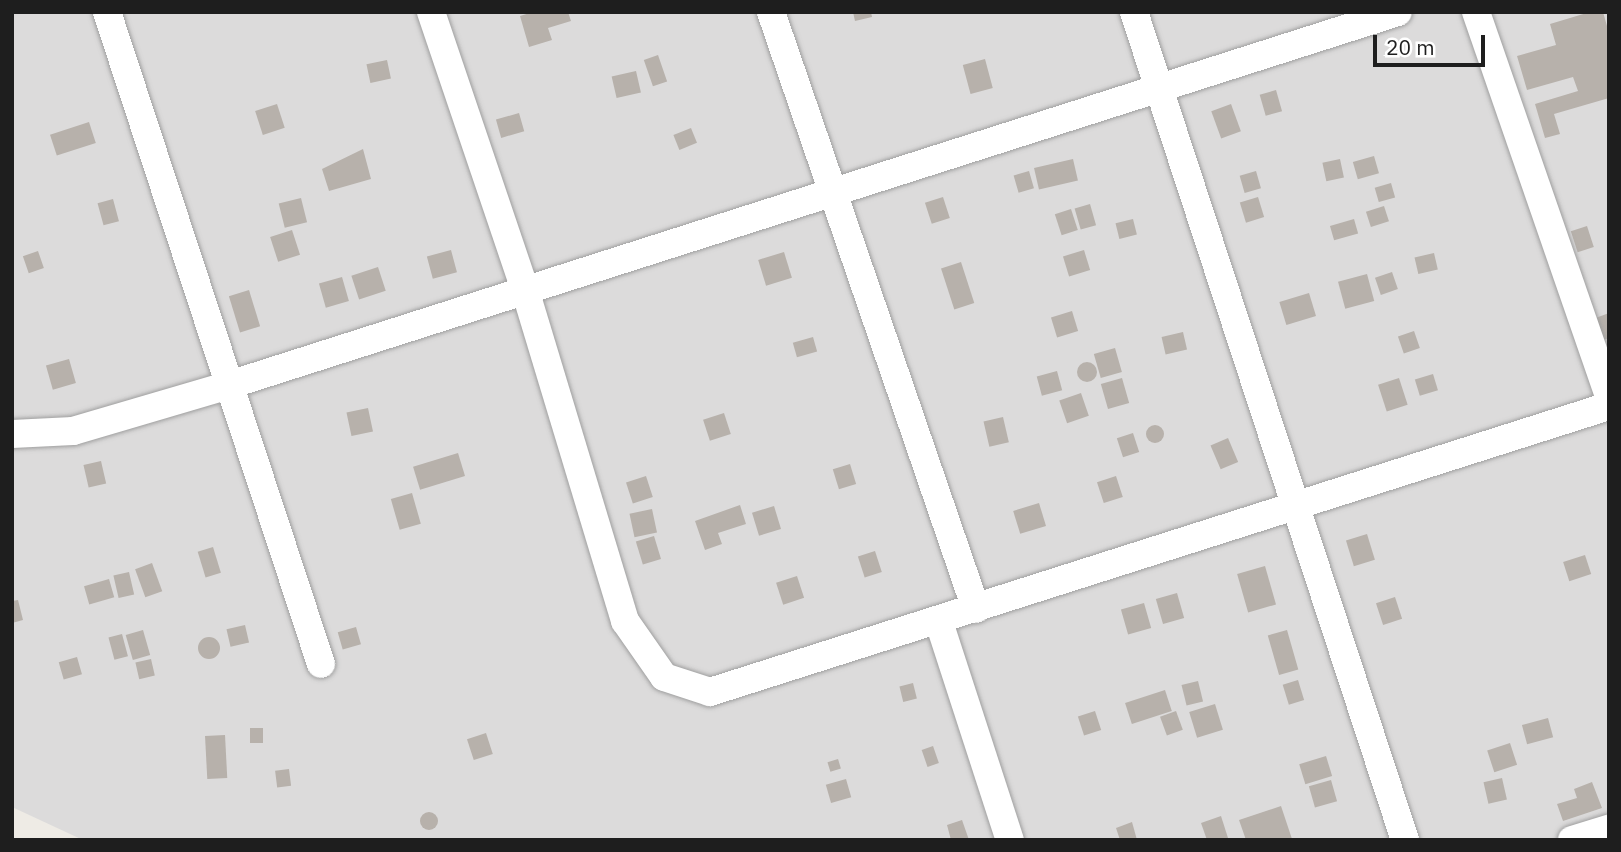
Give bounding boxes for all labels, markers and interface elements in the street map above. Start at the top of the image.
scale bar [1376,21,1488,65]
text: 20 m [1386,33,1435,61]

